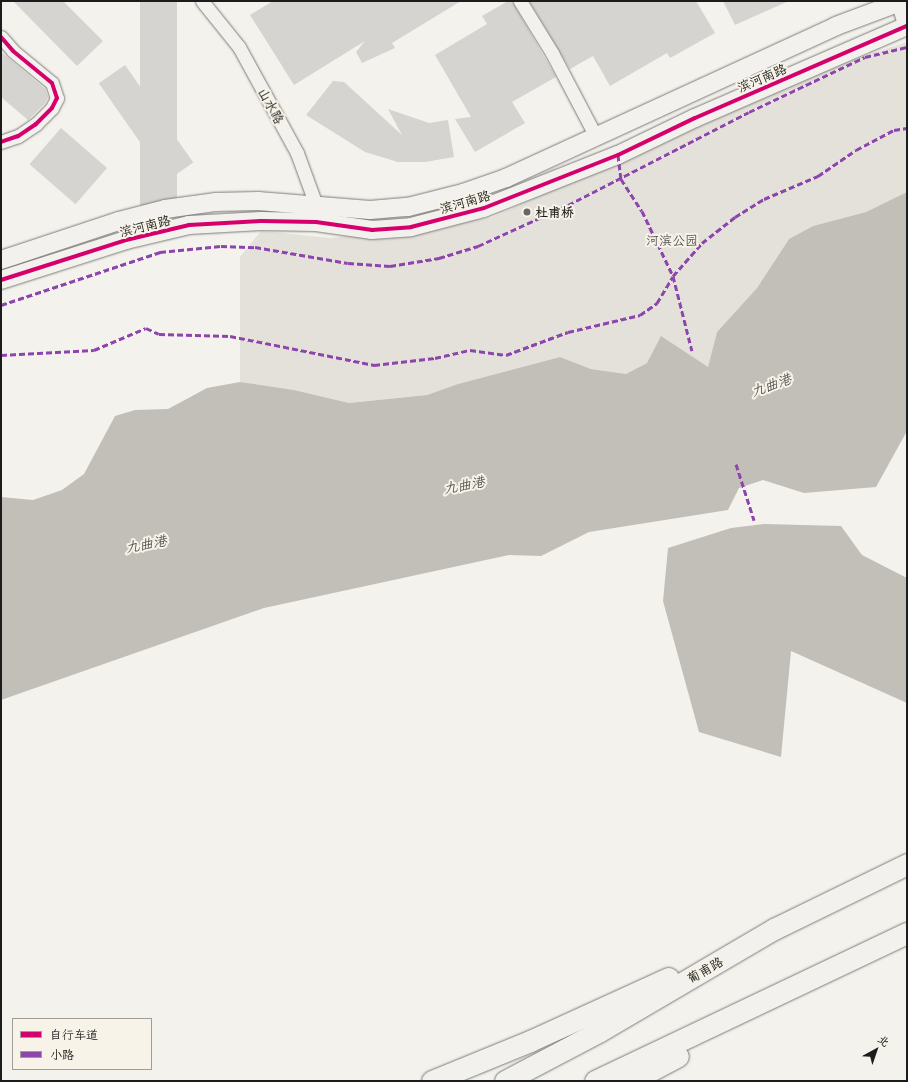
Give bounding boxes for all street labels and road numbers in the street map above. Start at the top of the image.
street label: 滨河南路 [735,61,789,95]
street label: 山水路 [255,85,287,127]
street label: 滨河南路 [438,187,492,217]
street label: 滨河南路 [118,212,172,240]
street label: 葡甫路 [684,953,726,987]

